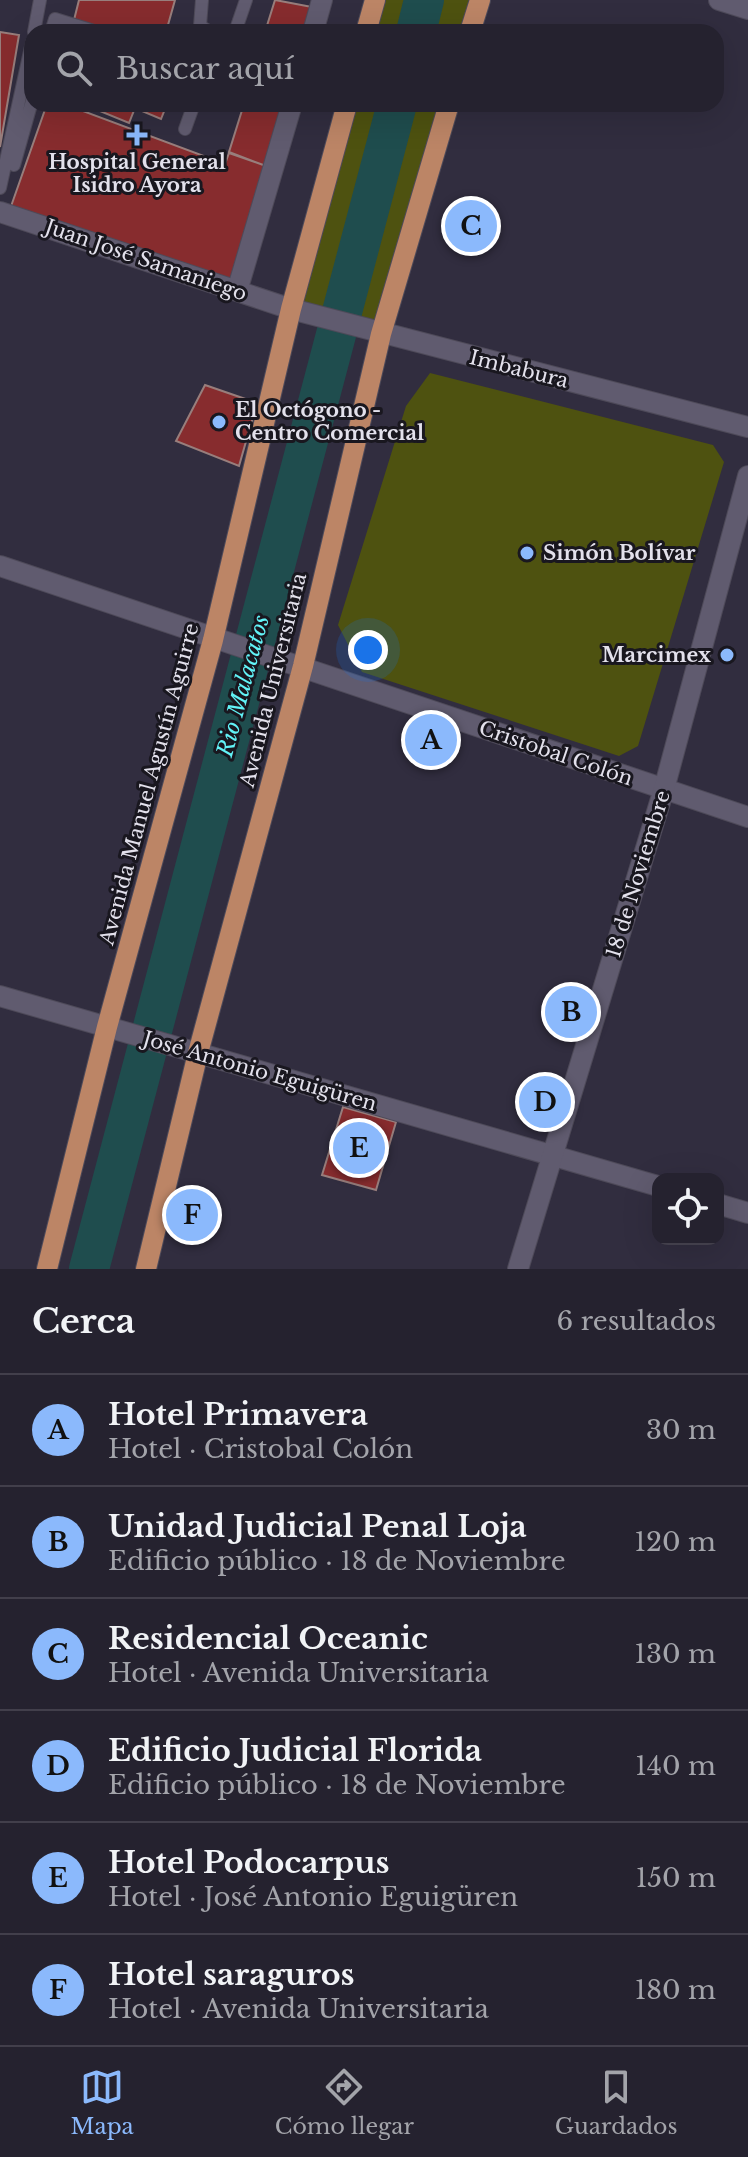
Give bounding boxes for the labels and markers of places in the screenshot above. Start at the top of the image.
marker: Hospital General Isidro Ayora [126,124,148,146]
place label: Hospital General Isidro Ayora [48,150,226,197]
pin: C [445,196,497,256]
place label: El Octógono - Centro Comercial [235,398,424,445]
marker: El Octógono - Centro Comercial [210,413,228,431]
place label: Simón Bolívar [543,541,696,565]
marker: Simón Bolívar [518,544,536,562]
place label: Marcimex [602,643,711,667]
marker: Marcimex [718,646,736,664]
pin: A [405,710,457,770]
pin: B [545,982,597,1042]
pin: D [519,1072,571,1132]
pin: E [333,1118,385,1178]
pin: F [166,1185,218,1245]

